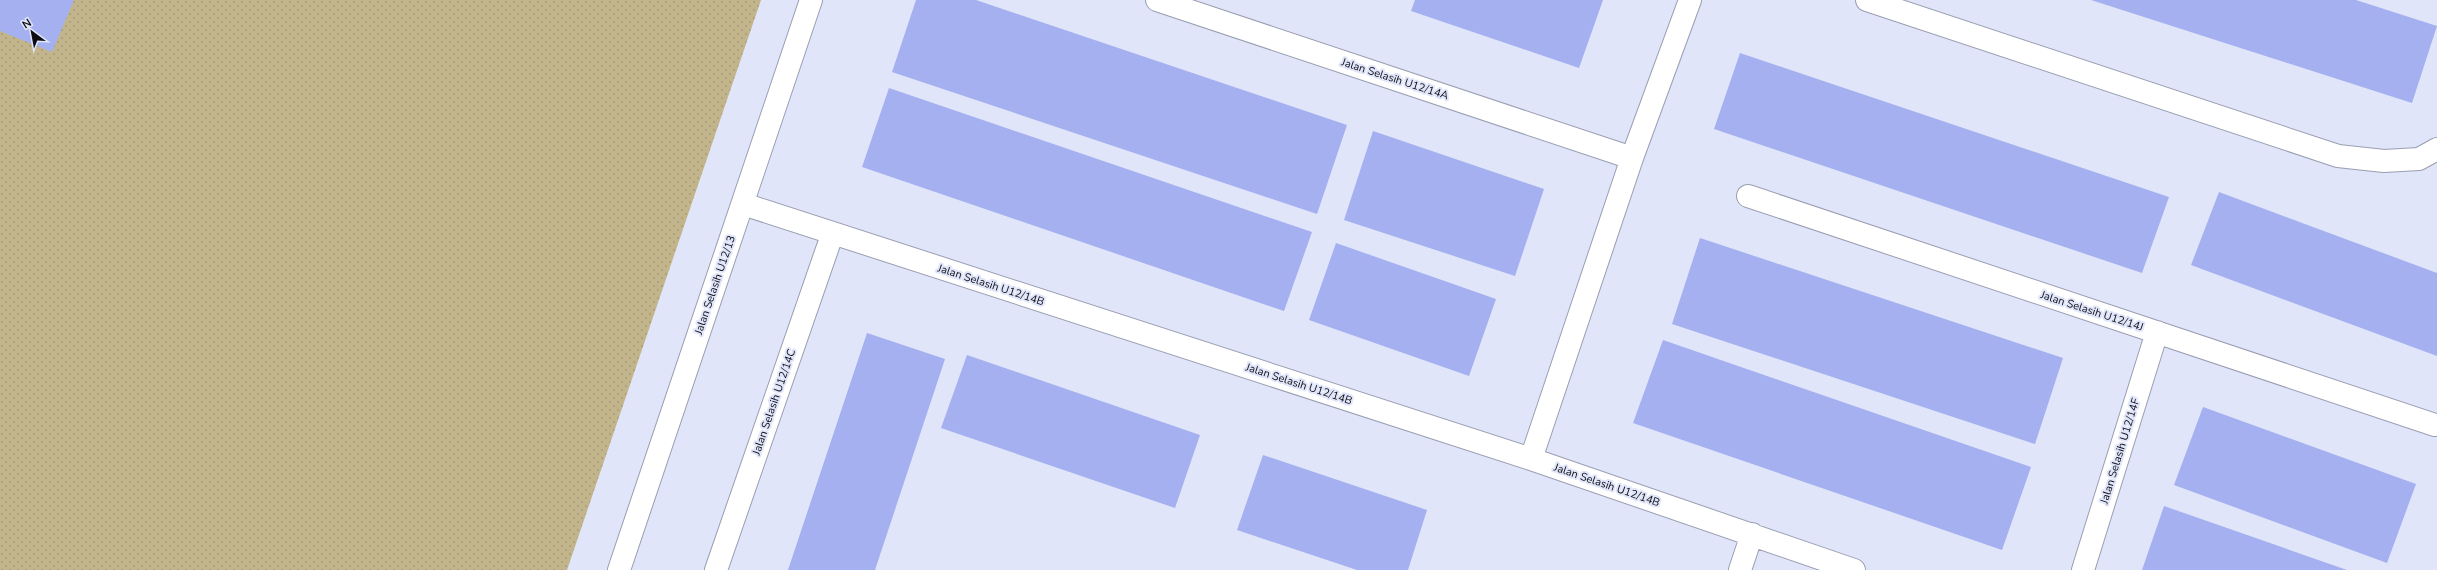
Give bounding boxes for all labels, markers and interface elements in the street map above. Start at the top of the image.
north arrow [12,12,52,52]
text: N [19,15,34,32]
street label: Jalan Selasih U12/14A [1339,54,1450,103]
street label: Jalan Selasih U12/13 [691,234,739,337]
street label: Jalan Selasih U12/14B [935,260,1046,309]
street label: Jalan Selasih U12/14J [2038,287,2145,335]
street label: Jalan Selasih U12/14C [748,347,799,458]
street label: Jalan Selasih U12/14B [1243,359,1354,408]
street label: Jalan Selasih U12/14F [2096,396,2143,507]
street label: Jalan Selasih U12/14B [1551,459,1662,510]

